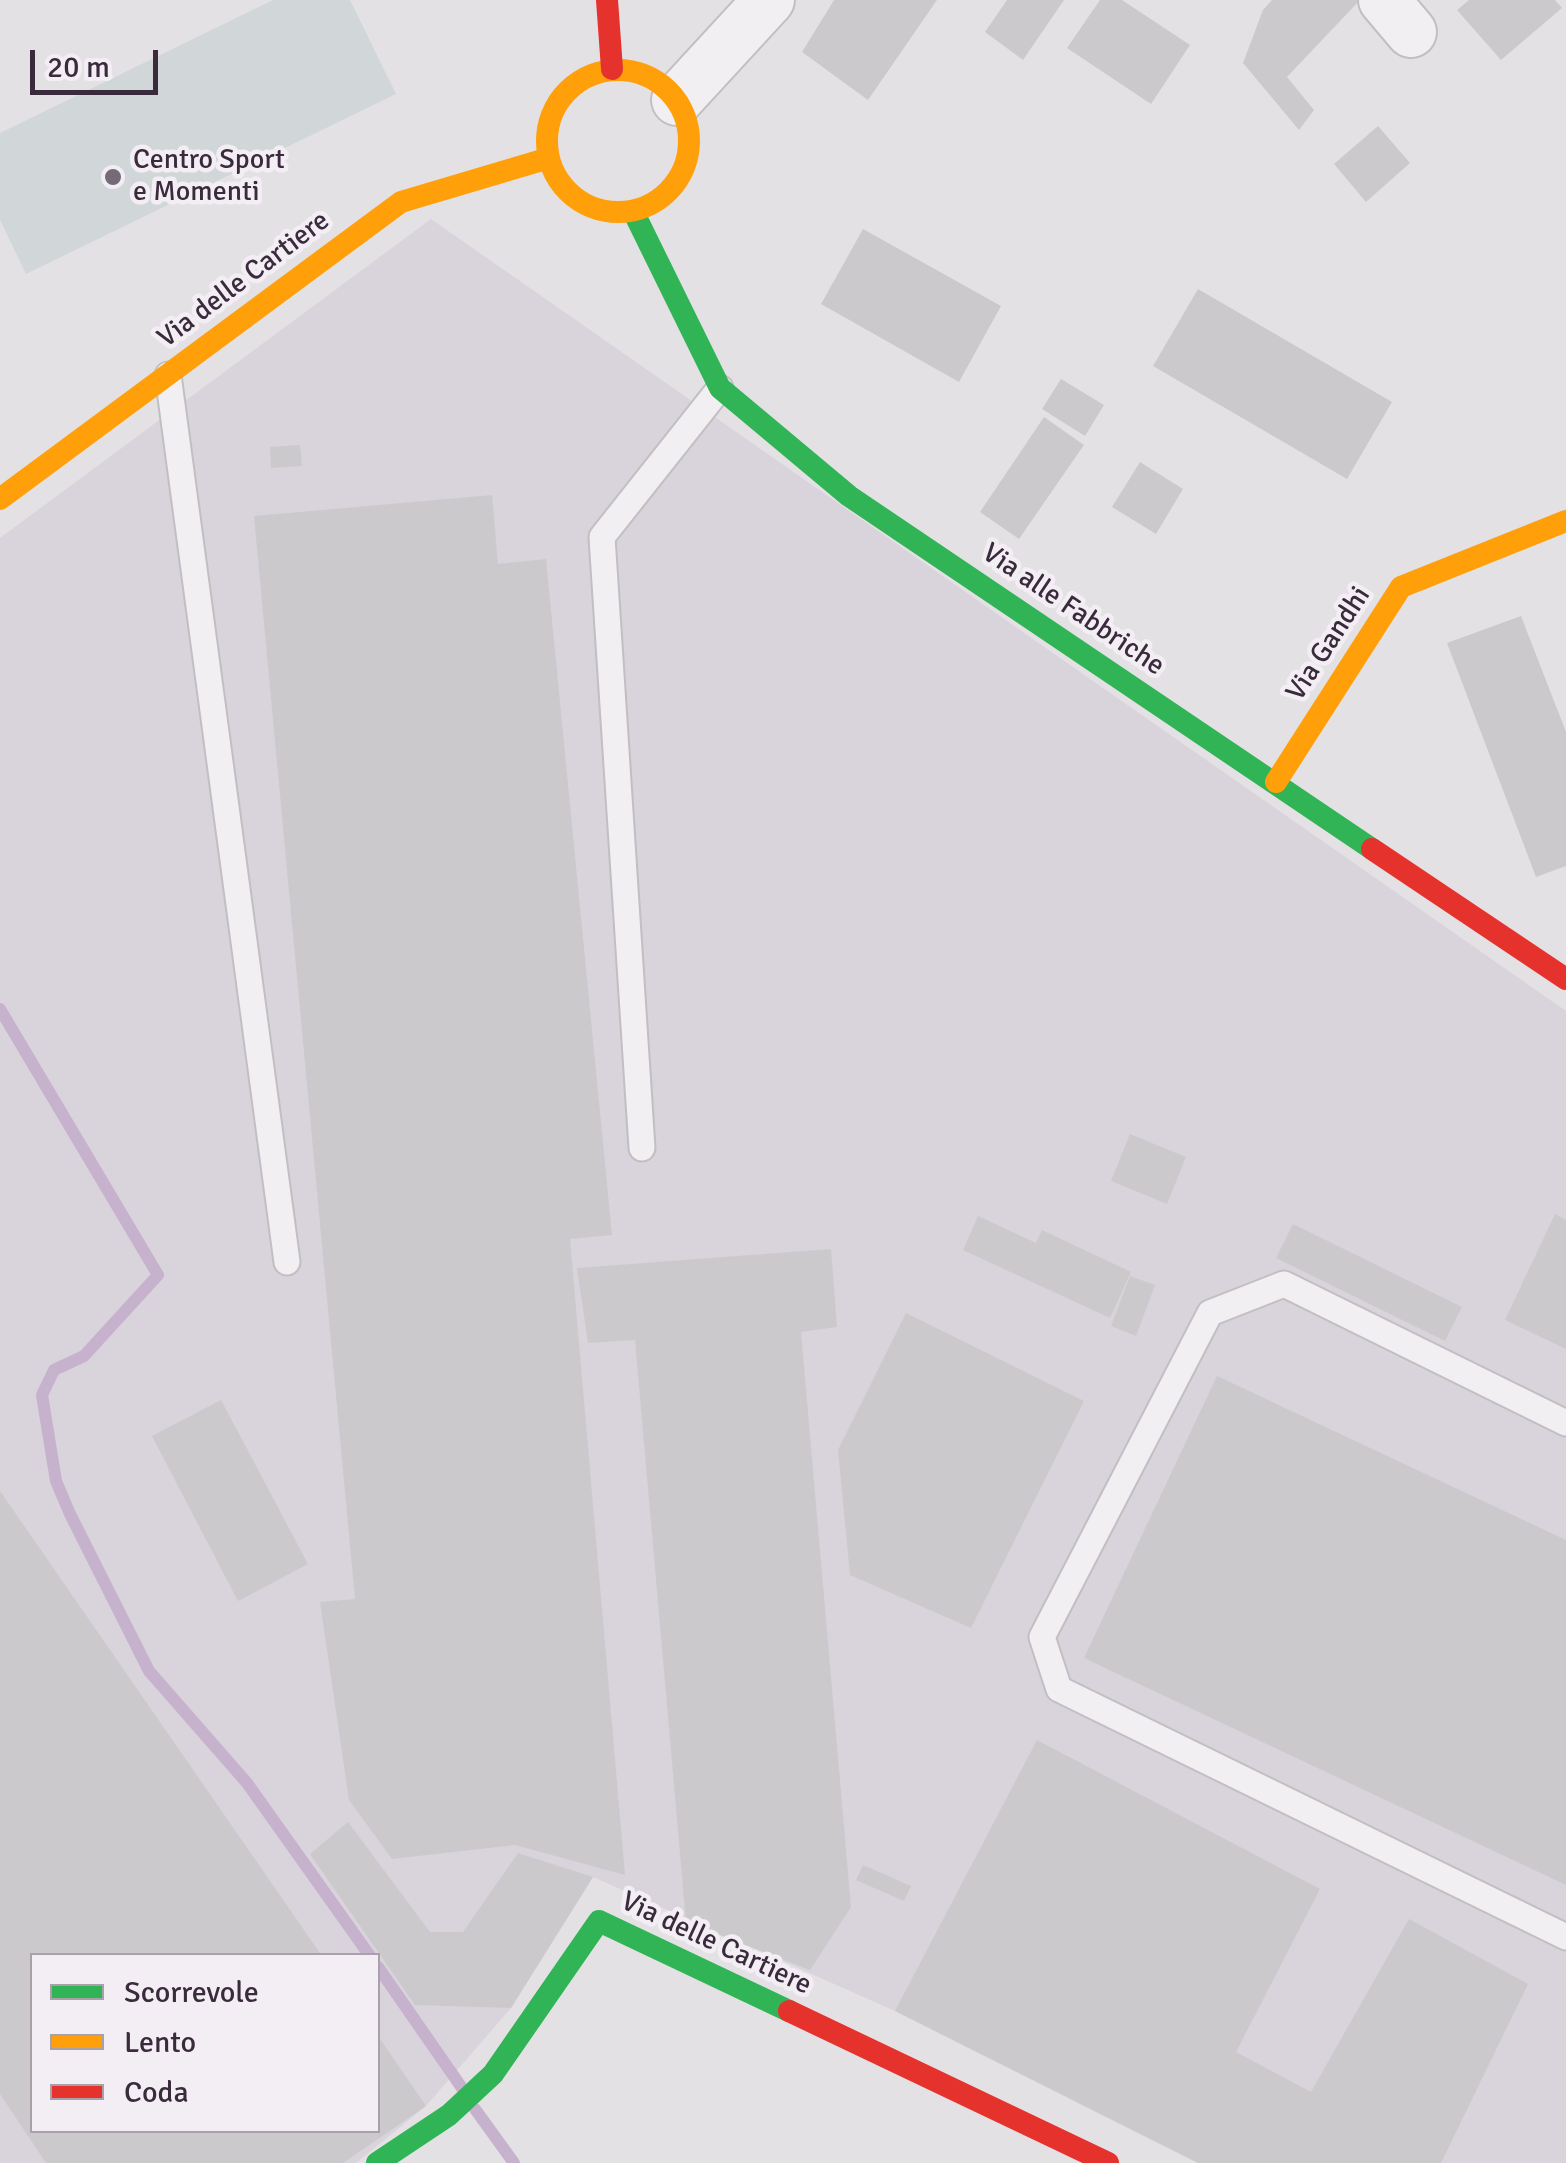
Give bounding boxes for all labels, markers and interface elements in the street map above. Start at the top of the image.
scale bar [35,30,162,92]
text: 20 m [47,49,110,86]
place label: Centro Sport e Momenti [133,144,285,210]
marker: Centro Sport e Momenti [102,166,124,188]
street label: Via delle Cartiere [152,205,336,355]
street label: Via alle Fabbriche [976,537,1170,683]
street label: Via Gandhi [1280,581,1378,707]
street label: Via delle Cartiere [615,1885,817,2003]
legend [30,1953,380,2133]
text: Scorrevole [124,1974,259,2011]
text: Lento [124,2024,196,2061]
text: Coda [124,2074,189,2111]

